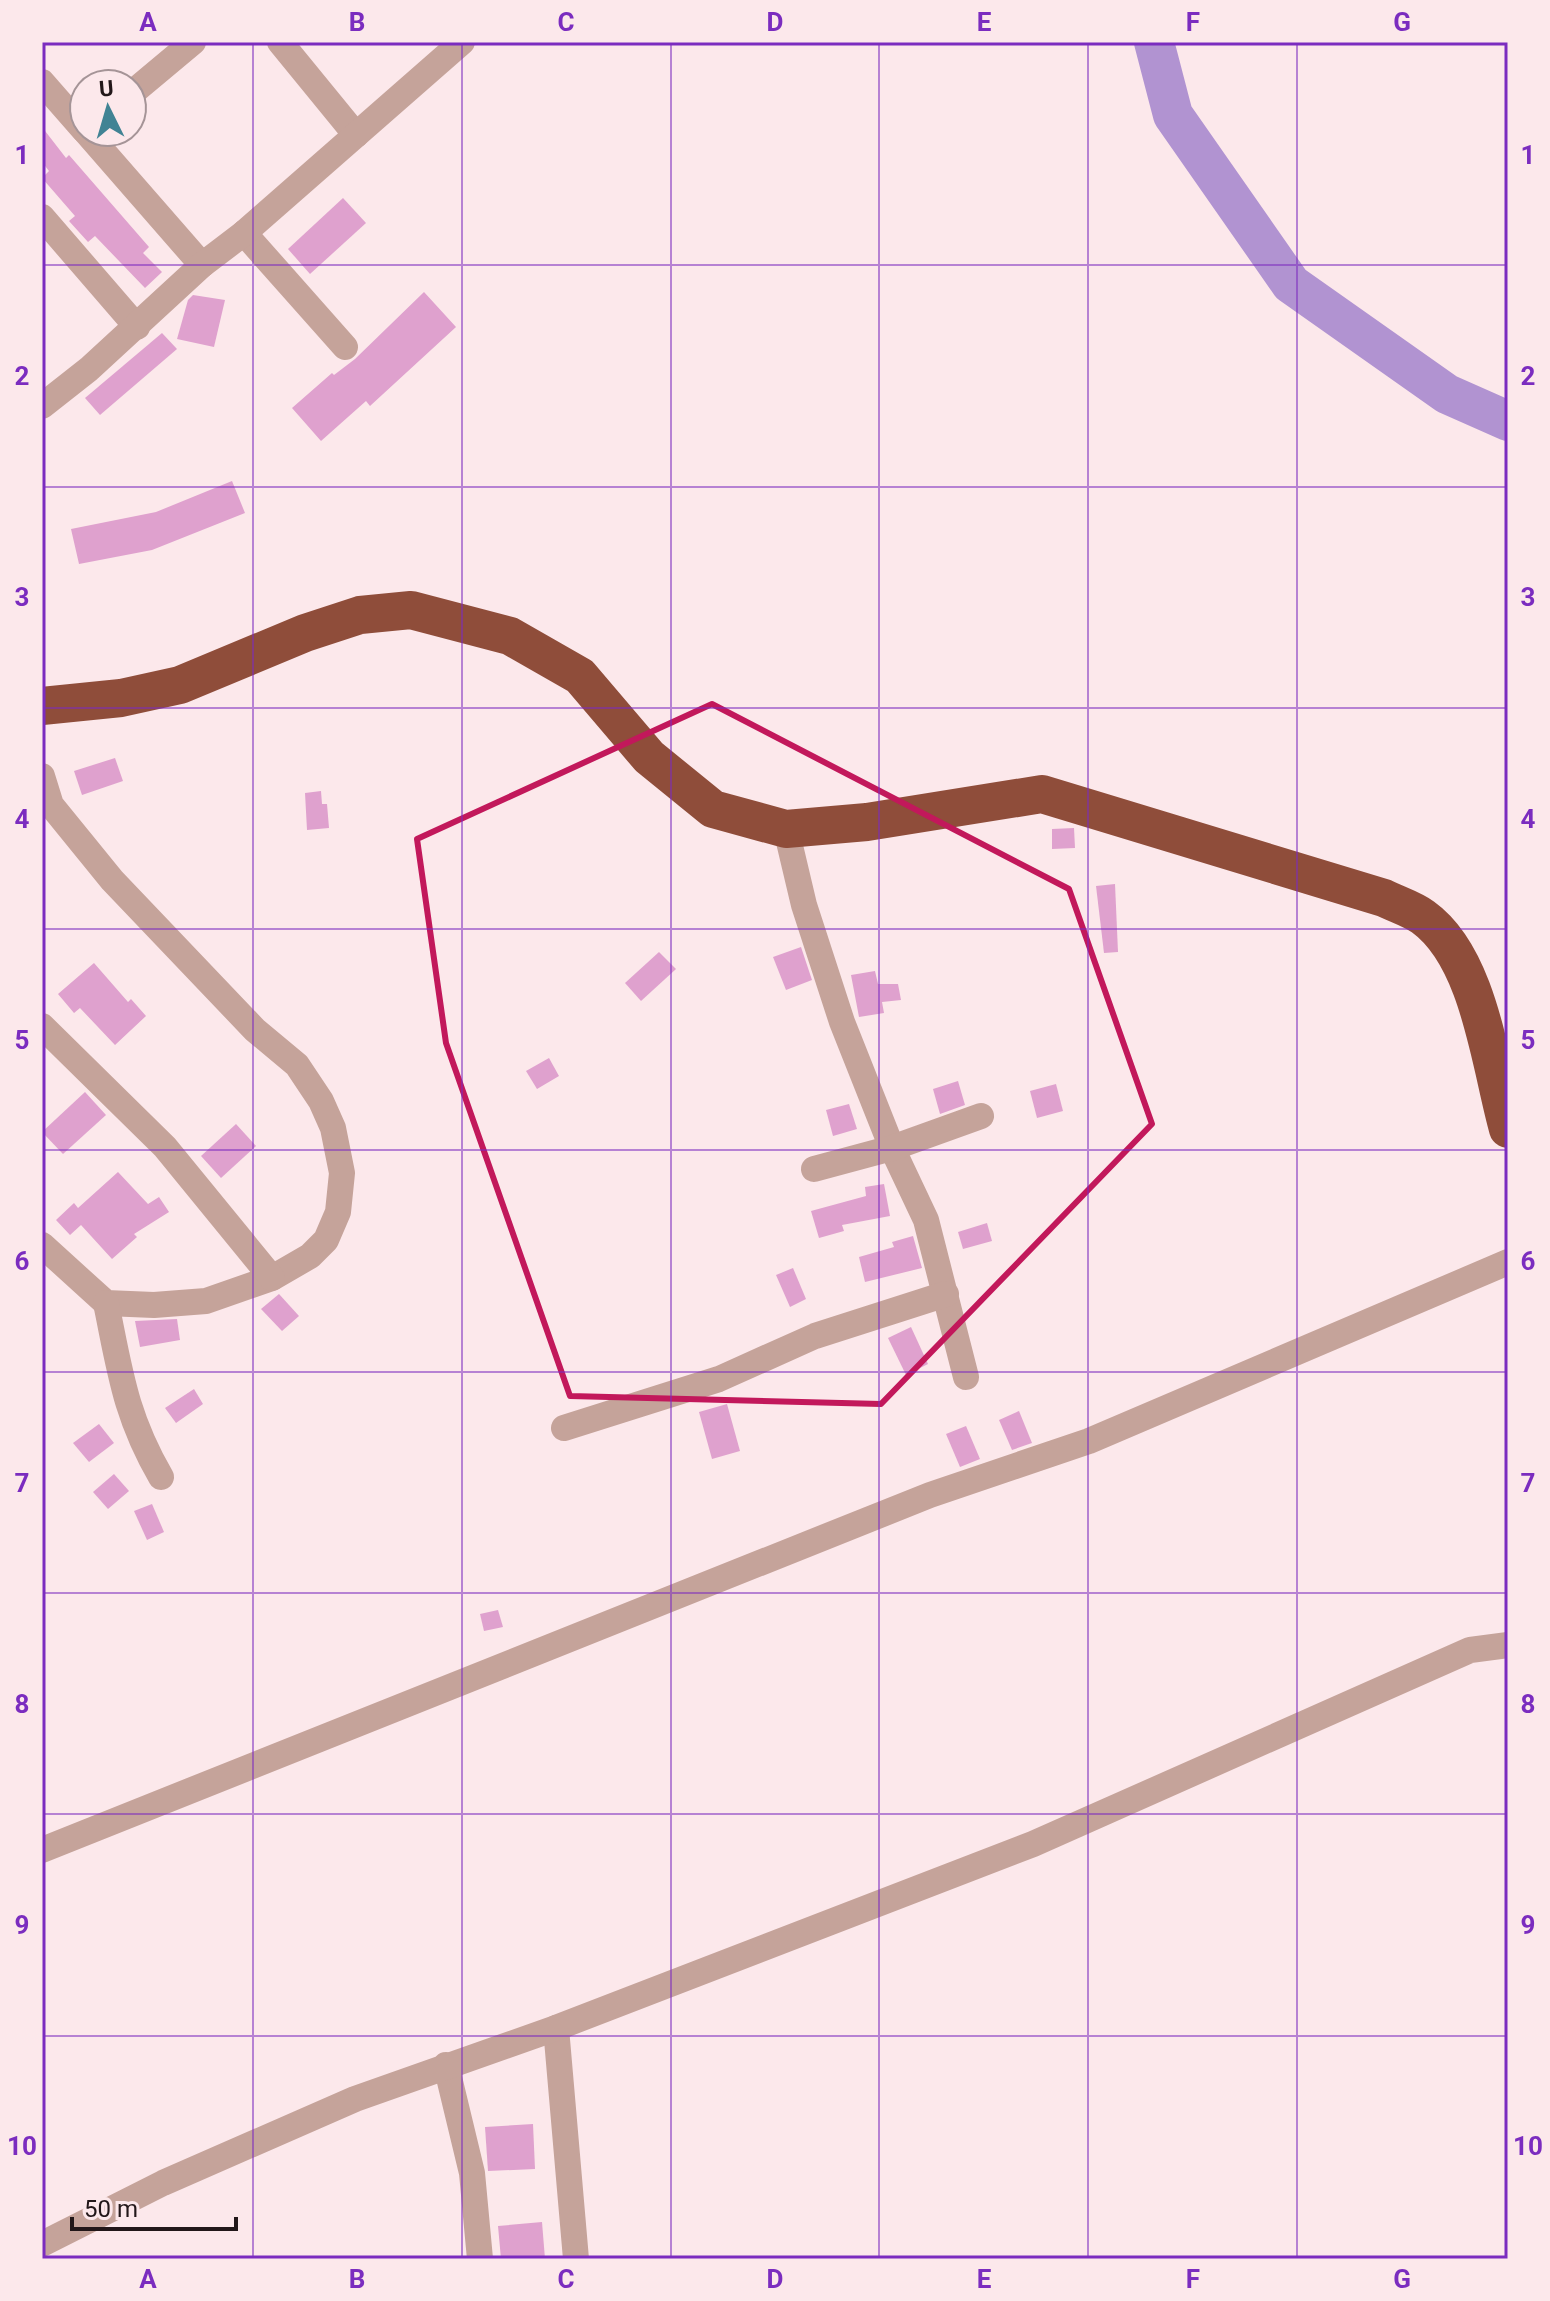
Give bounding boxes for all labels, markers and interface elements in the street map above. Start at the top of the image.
text: A [139,7,157,37]
text: B [349,7,365,37]
text: C [557,7,575,37]
text: D [767,7,783,37]
text: E [977,7,992,37]
text: F [1186,7,1200,37]
text: G [1393,7,1411,37]
north arrow [68,68,148,148]
text: U [98,75,115,102]
text: 1 [15,140,29,170]
text: 1 [1521,140,1535,170]
text: 2 [15,361,29,391]
text: 2 [1521,361,1535,391]
text: 3 [15,582,29,612]
text: 3 [1521,582,1535,612]
text: 4 [15,804,30,834]
text: 4 [1521,804,1536,834]
text: 5 [15,1025,29,1055]
text: 5 [1521,1025,1535,1055]
text: 6 [15,1246,30,1276]
text: 6 [1521,1246,1536,1276]
text: 7 [15,1468,29,1498]
text: 7 [1521,1468,1535,1498]
text: 8 [15,1689,29,1719]
text: 8 [1521,1689,1535,1719]
text: 9 [15,1910,29,1940]
text: 9 [1521,1910,1535,1940]
text: 10 [7,2131,37,2161]
text: 10 [1513,2131,1543,2161]
scale bar [72,2181,236,2231]
text: 50 m [84,2195,138,2223]
text: A [139,2264,157,2294]
text: B [349,2264,365,2294]
text: C [557,2264,575,2294]
text: D [767,2264,783,2294]
text: E [977,2264,992,2294]
text: F [1186,2264,1200,2294]
text: G [1393,2264,1411,2294]

